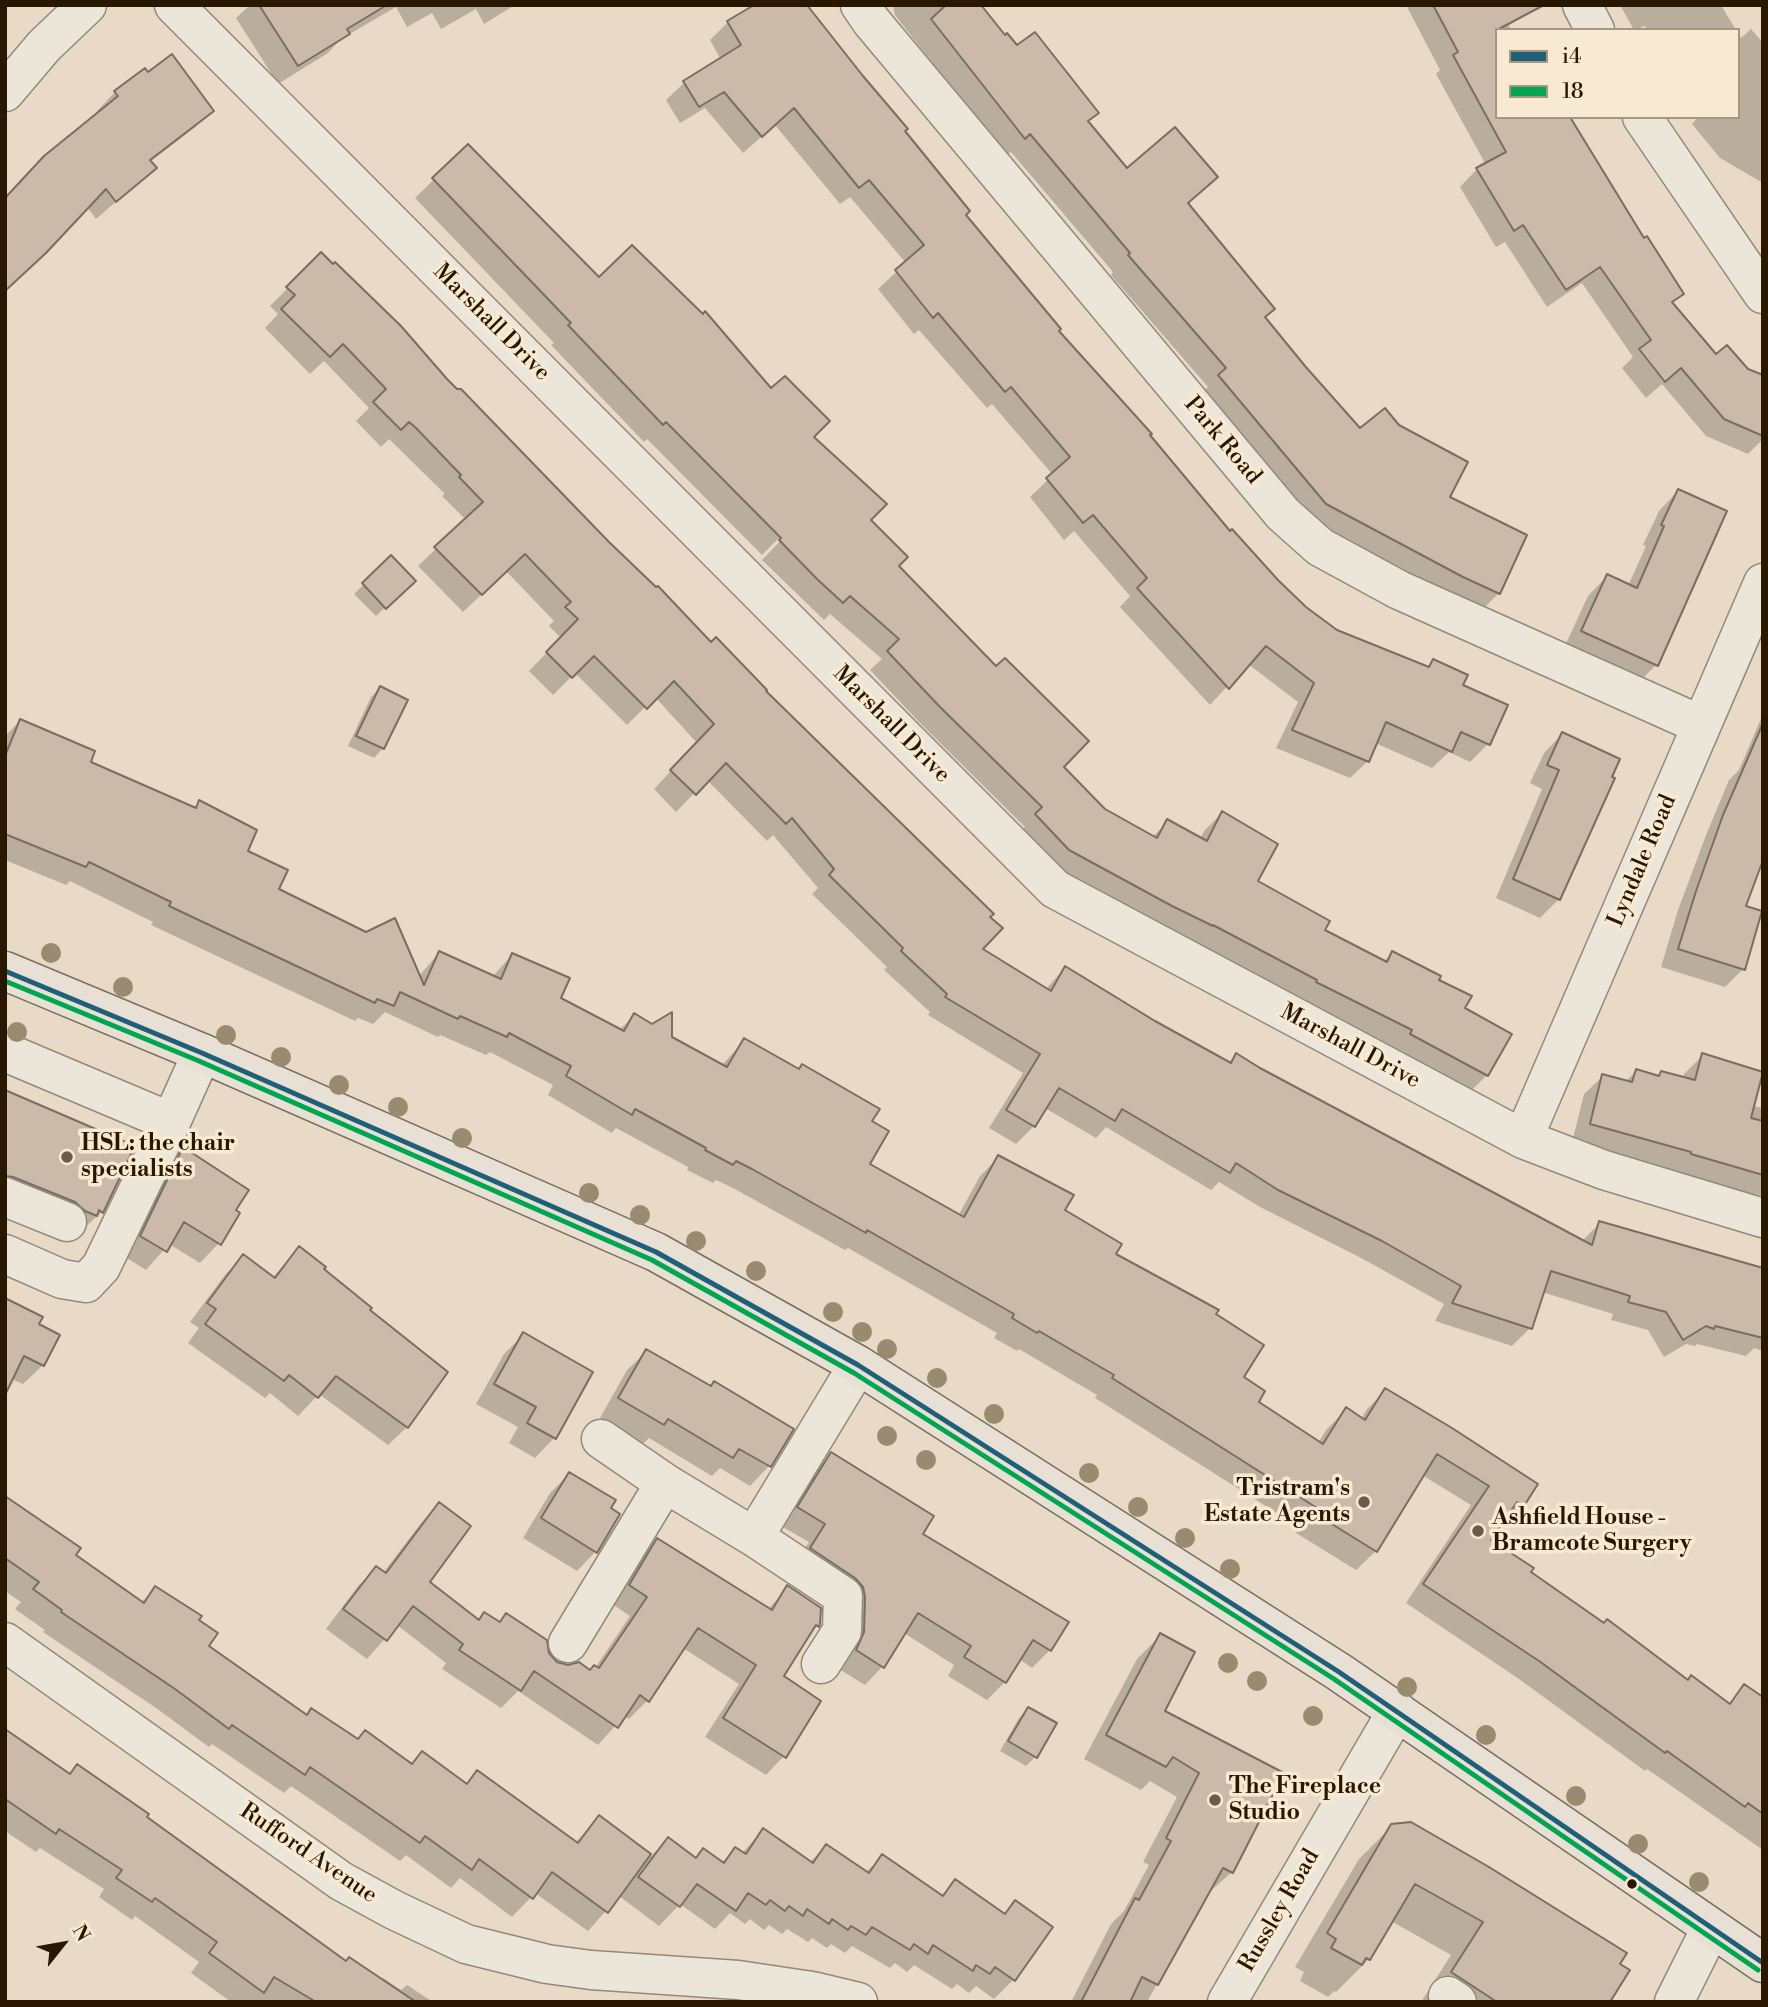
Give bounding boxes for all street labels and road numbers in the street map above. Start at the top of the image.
street label: Marshall Drive [427,259,555,387]
street label: Park Road [1177,392,1267,490]
street label: Marshall Drive [827,661,955,789]
street label: Lyndale Road [1603,791,1683,931]
street label: Marshall Drive [1275,999,1425,1095]
street label: Rufford Avenue [234,1798,382,1910]
street label: Russley Road [1234,1845,1326,1977]

